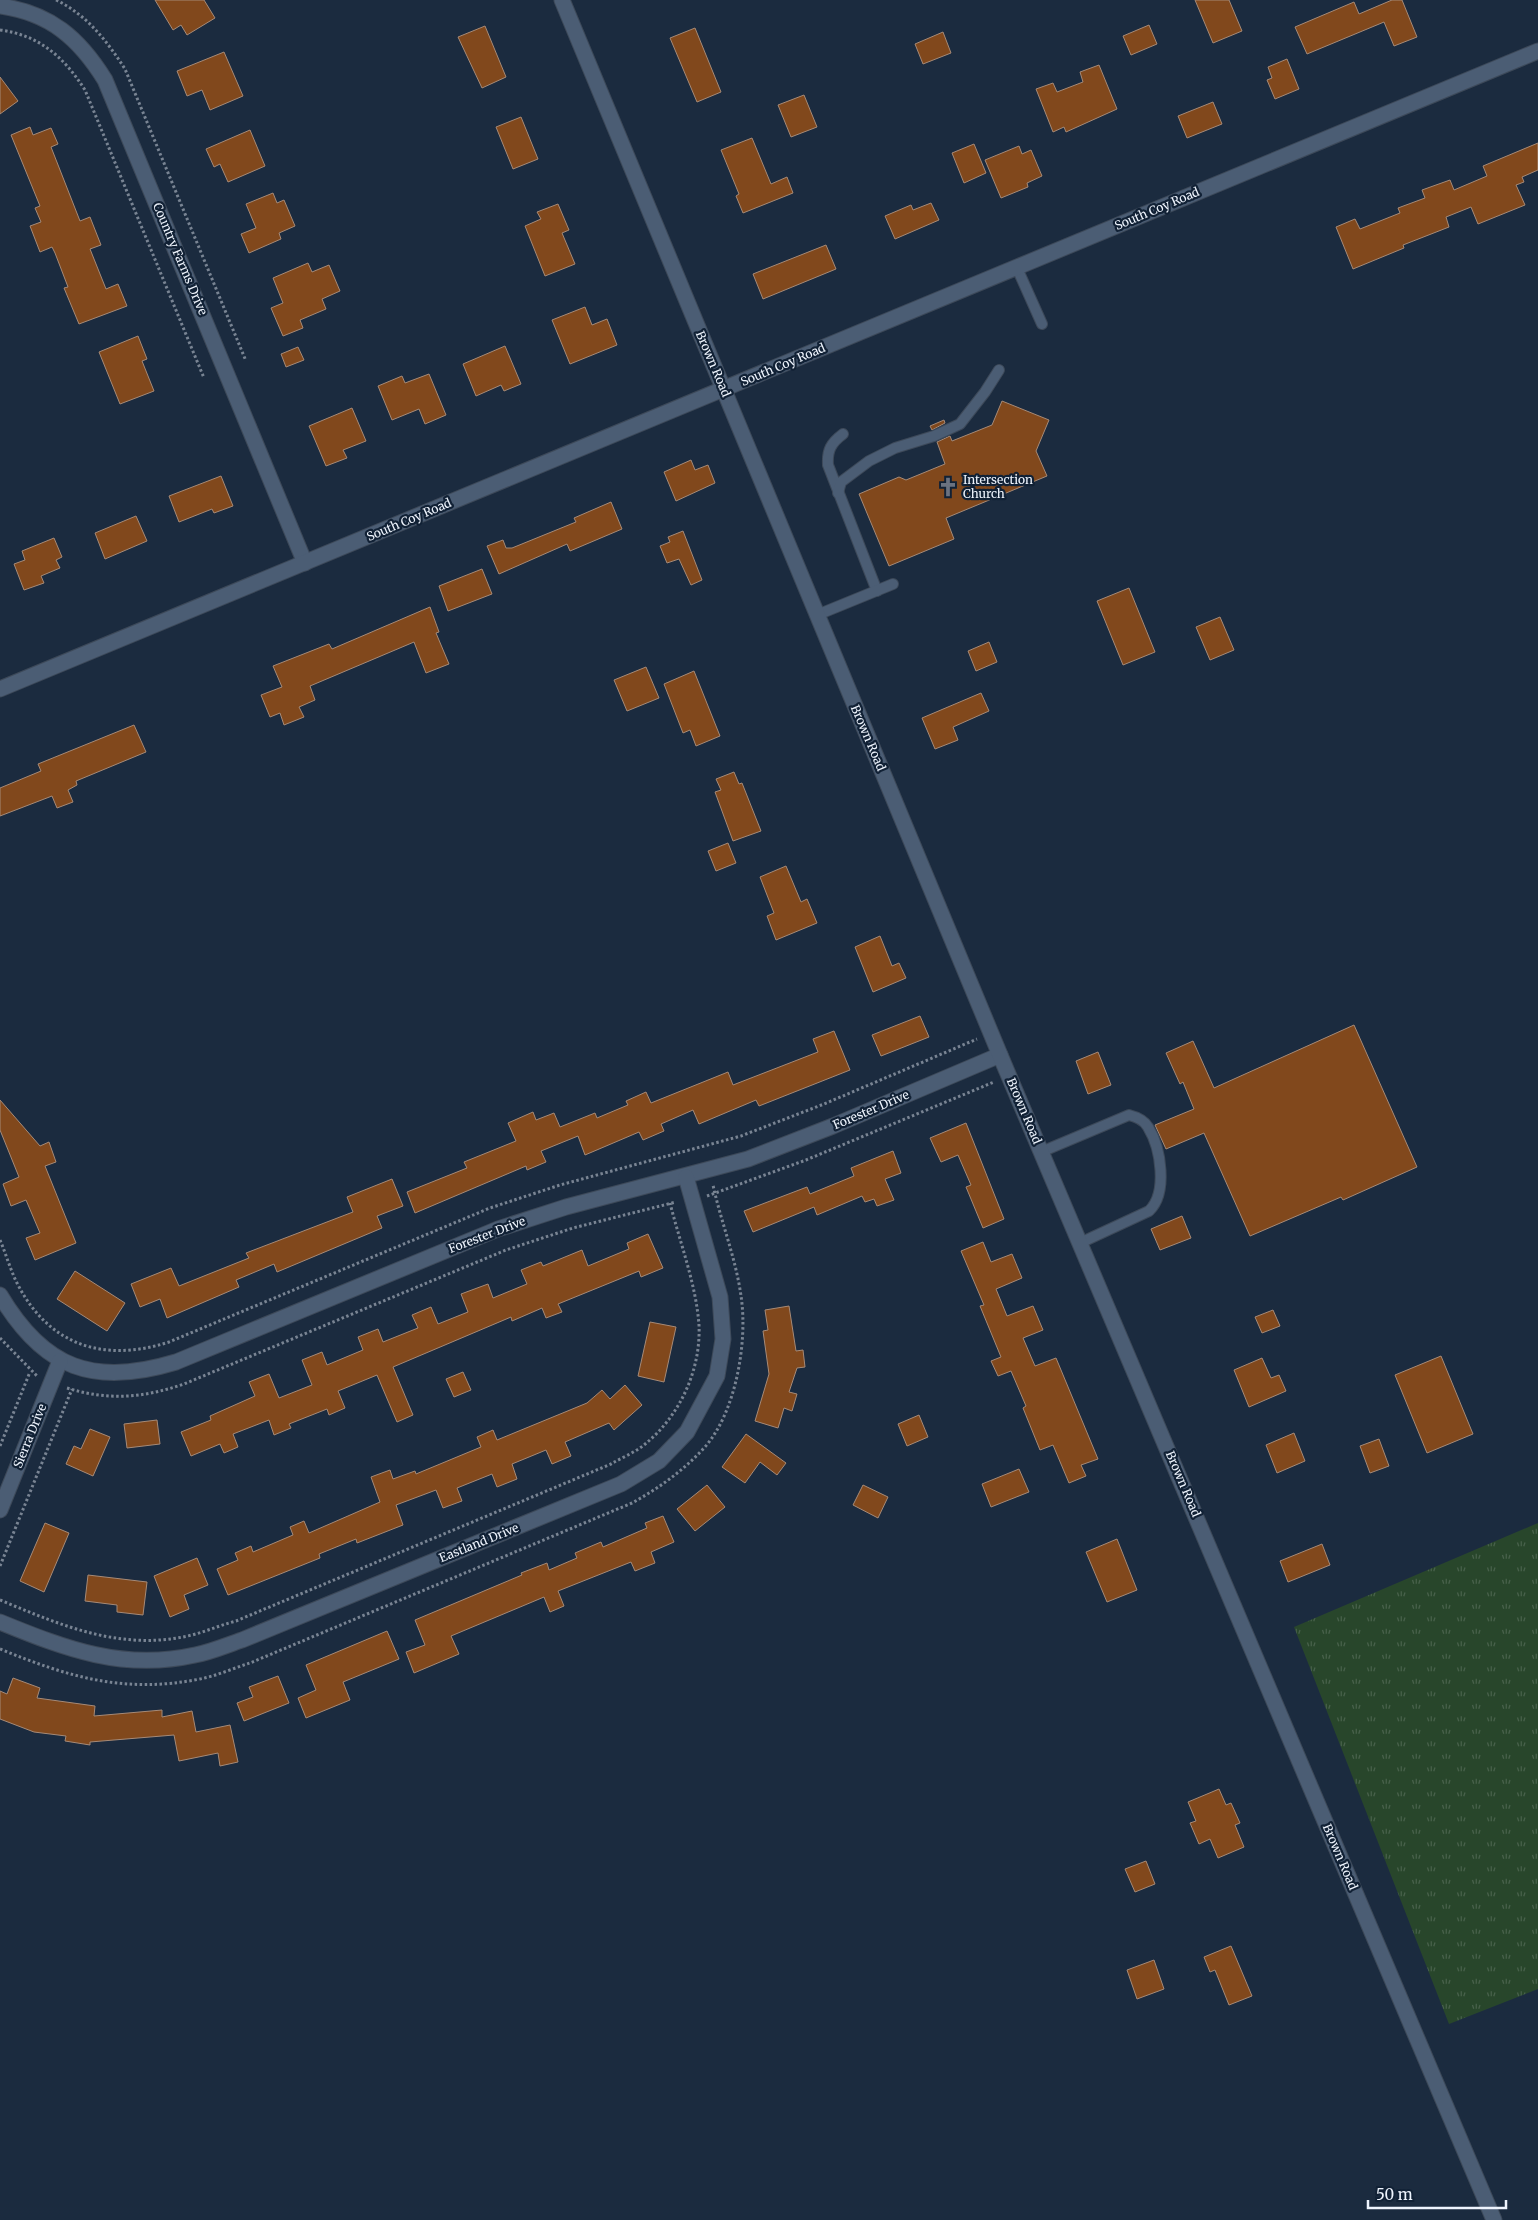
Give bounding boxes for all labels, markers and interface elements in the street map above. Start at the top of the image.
street label: South Coy Road [1112,184,1201,233]
street label: Country Farms Drive [150,200,211,317]
street label: Brown Road [693,329,734,399]
street label: South Coy Road [738,340,827,389]
place label: Intersection Church [963,472,1033,501]
church icon: Intersection Church [937,476,959,498]
street label: South Coy Road [364,495,453,544]
street label: Brown Road [848,703,889,773]
street label: Brown Road [1004,1076,1045,1146]
street label: Forester Drive [830,1087,911,1132]
street label: Forester Drive [446,1213,527,1256]
street label: Sierra Drive [10,1401,49,1470]
street label: Brown Road [1163,1449,1204,1519]
street label: Eastland Drive [437,1520,521,1565]
street label: Brown Road [1320,1822,1361,1892]
scale bar [1368,2178,1506,2210]
text: 50 m [1376,2185,1413,2204]

